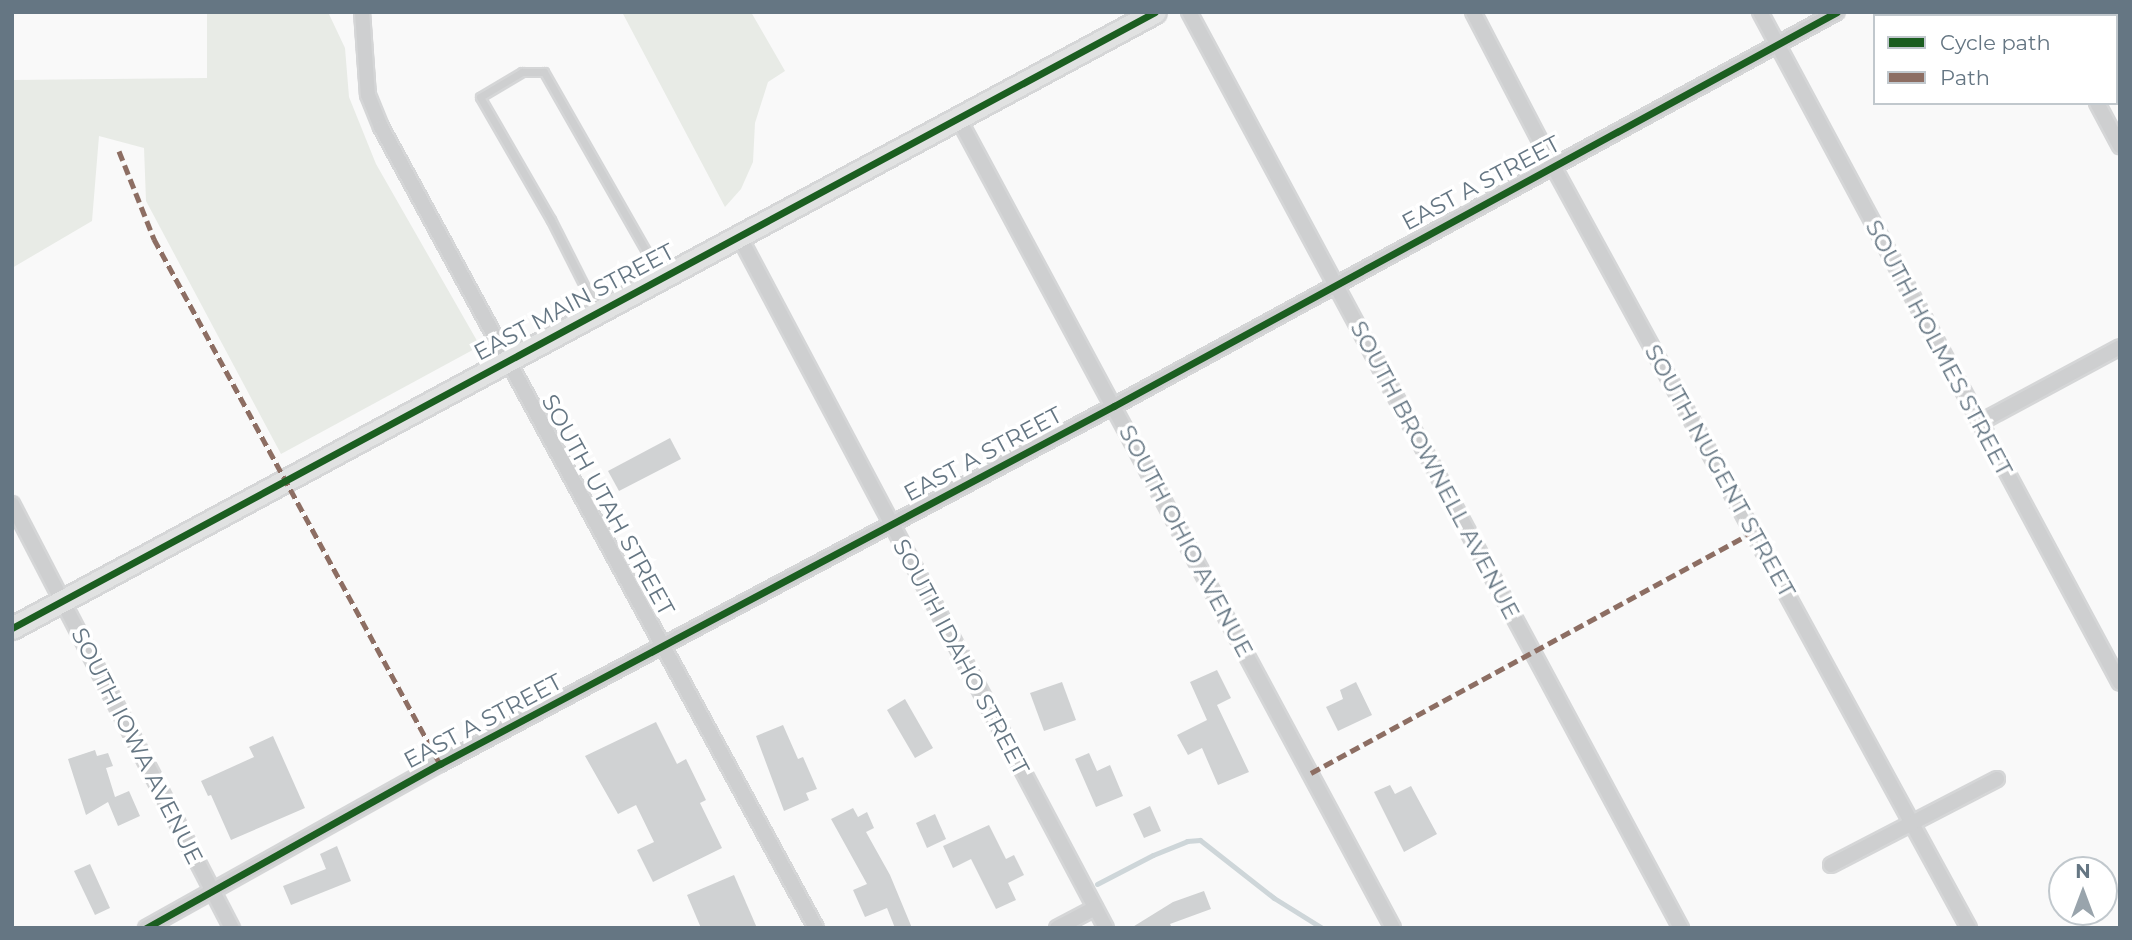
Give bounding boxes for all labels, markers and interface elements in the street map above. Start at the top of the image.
legend [1873,14,2118,105]
text: Cycle path [1940,30,2051,55]
text: Path [1940,65,1990,90]
street label: EAST A STREET [1397,130,1565,236]
street label: SOUTH HOLMES STREET [1860,215,2018,481]
street label: EAST MAIN STREET [469,237,679,367]
street label: SOUTH BROWNELL AVENUE [1345,316,1525,624]
street label: SOUTH NUGENT STREET [1639,340,1801,602]
street label: SOUTH UTAH STREET [536,390,680,620]
street label: EAST A STREET [899,401,1067,507]
street label: SOUTH OHIO AVENUE [1113,420,1259,662]
street label: SOUTH IDAHO STREET [887,534,1035,780]
street label: SOUTH IOWA AVENUE [65,623,209,869]
street label: EAST A STREET [399,668,567,774]
north arrow [2048,856,2118,926]
text: N [2075,860,2091,883]

